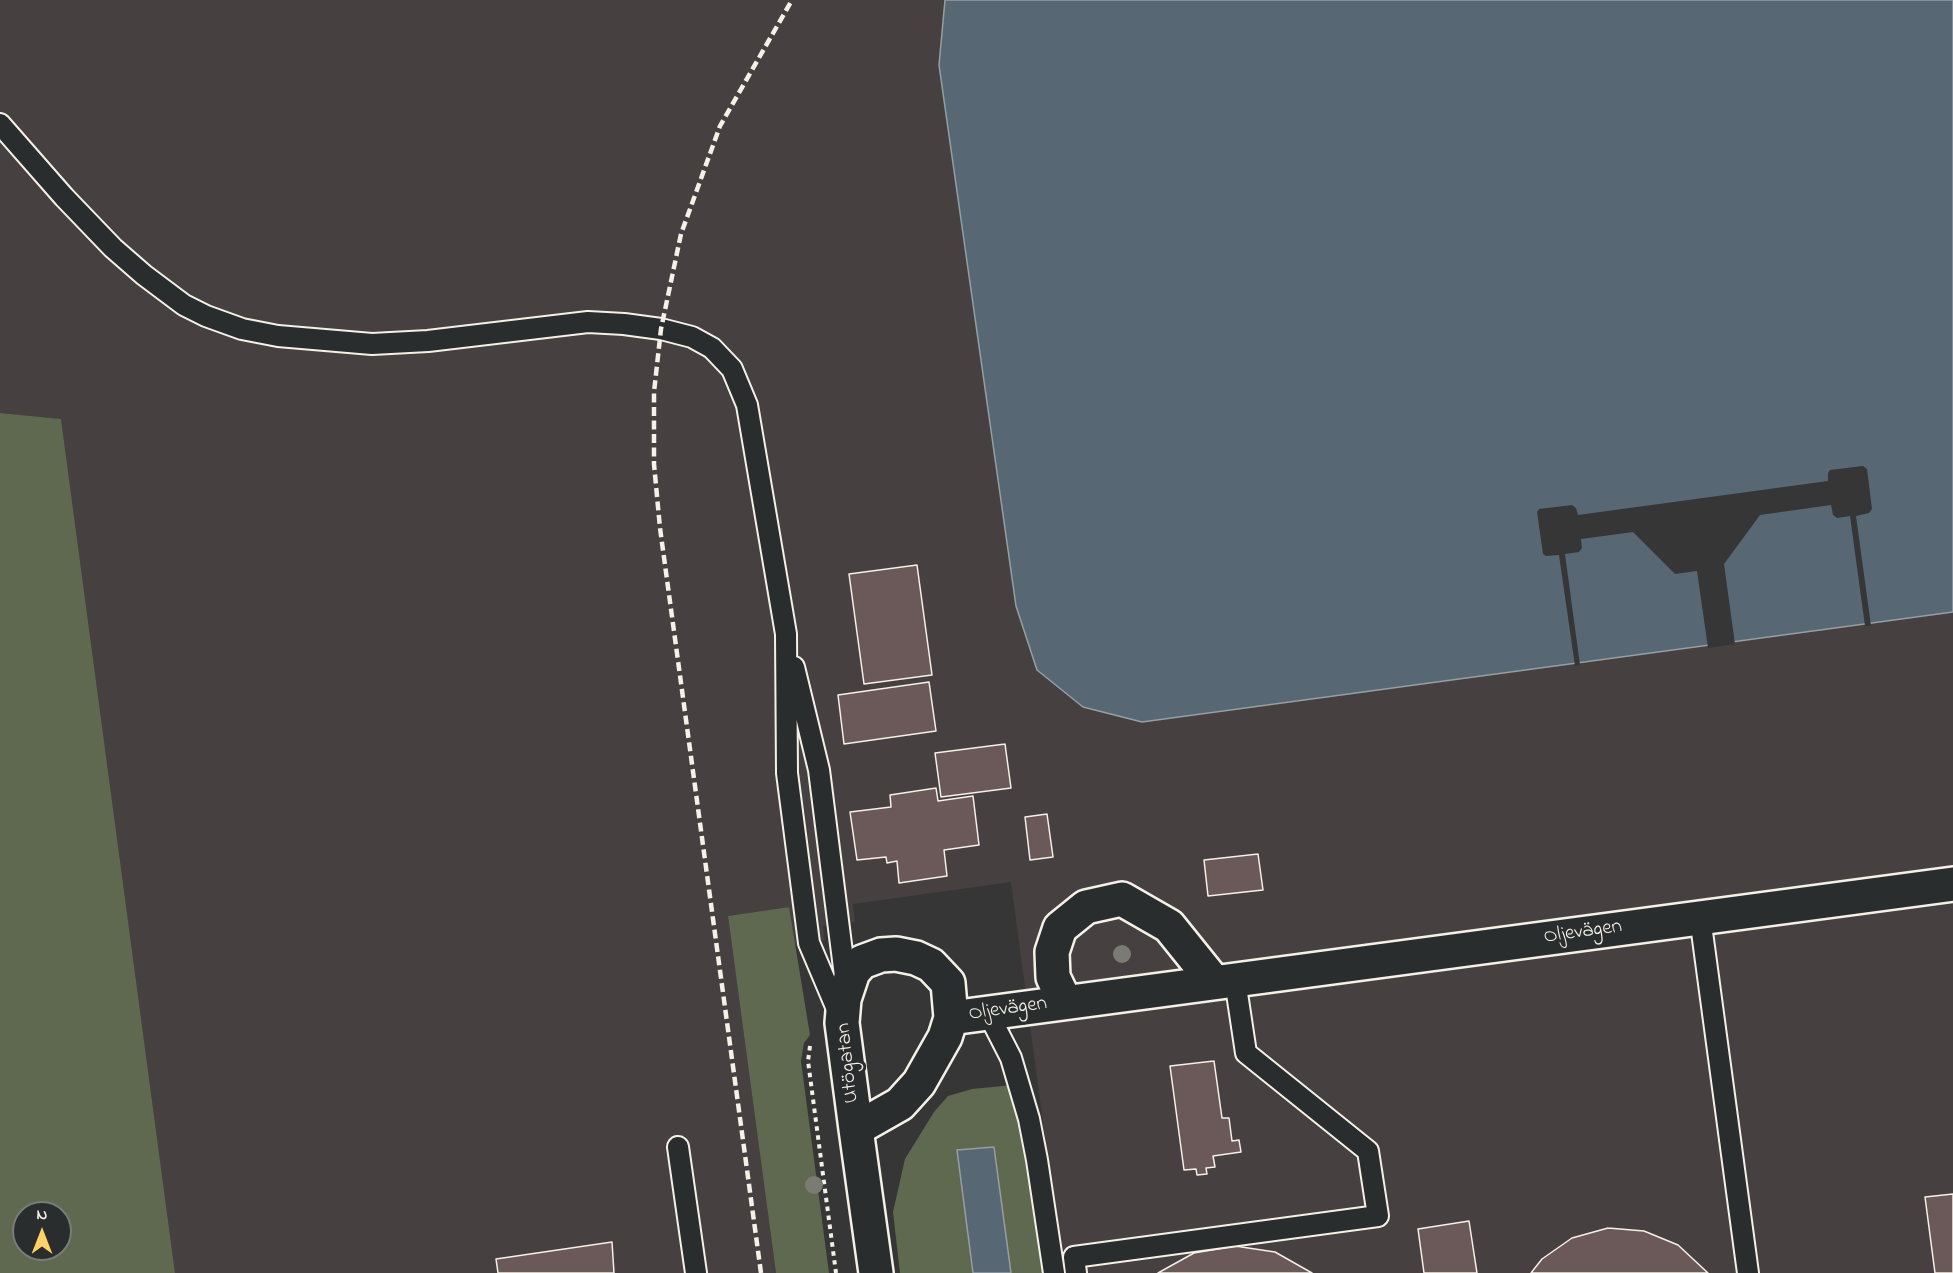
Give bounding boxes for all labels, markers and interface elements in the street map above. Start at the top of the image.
street label: Oljevägen [1542,915,1624,951]
street label: Oljevägen [967,992,1049,1028]
street label: Utögatan [832,1022,866,1104]
north arrow [12,1201,72,1261]
text: N [37,1203,47,1227]

